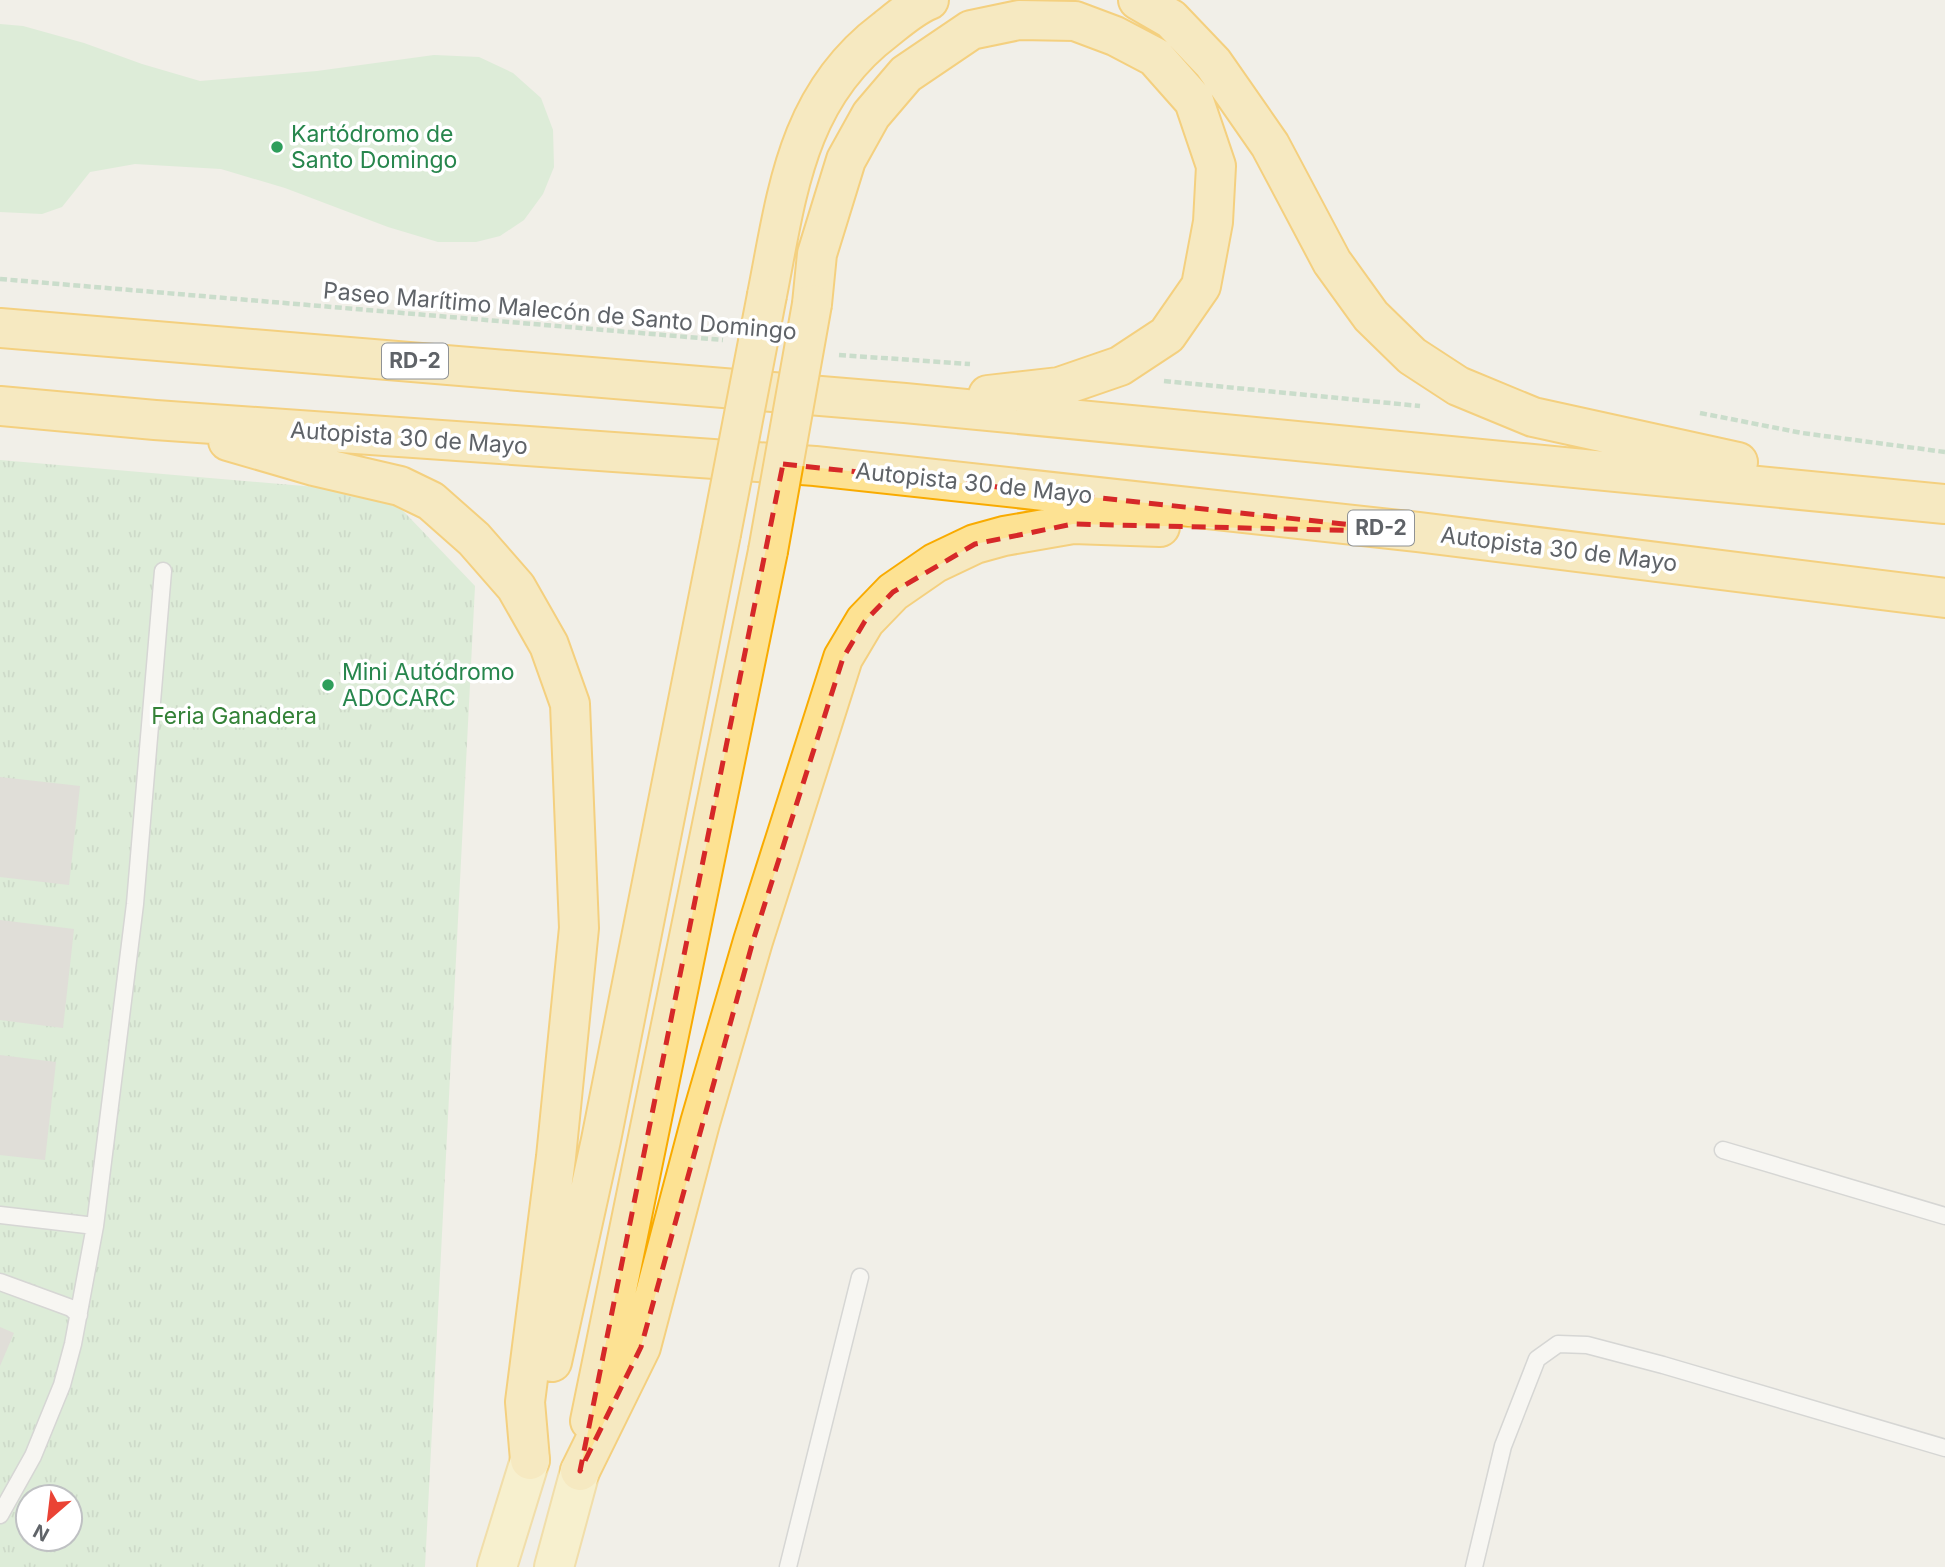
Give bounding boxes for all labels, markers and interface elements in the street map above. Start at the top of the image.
place label: Kartódromo de Santo Domingo [291,120,457,174]
marker: Kartódromo de Santo Domingo [269,139,285,155]
street label: Paseo Marítimo Malecón de Santo Domingo [322,276,798,346]
road number: RD-2 [382,344,448,378]
street label: Autopista 30 de Mayo [289,416,529,460]
street label: Autopista 30 de Mayo [854,457,1094,509]
road number: RD-2 [1348,510,1414,546]
street label: Autopista 30 de Mayo [1439,521,1679,577]
place label: Mini Autódromo ADOCARC [342,658,515,712]
marker: Mini Autódromo ADOCARC [320,677,336,693]
park label: Feria Ganadera [151,702,317,730]
north arrow [14,1483,84,1553]
text: N [29,1519,53,1546]

